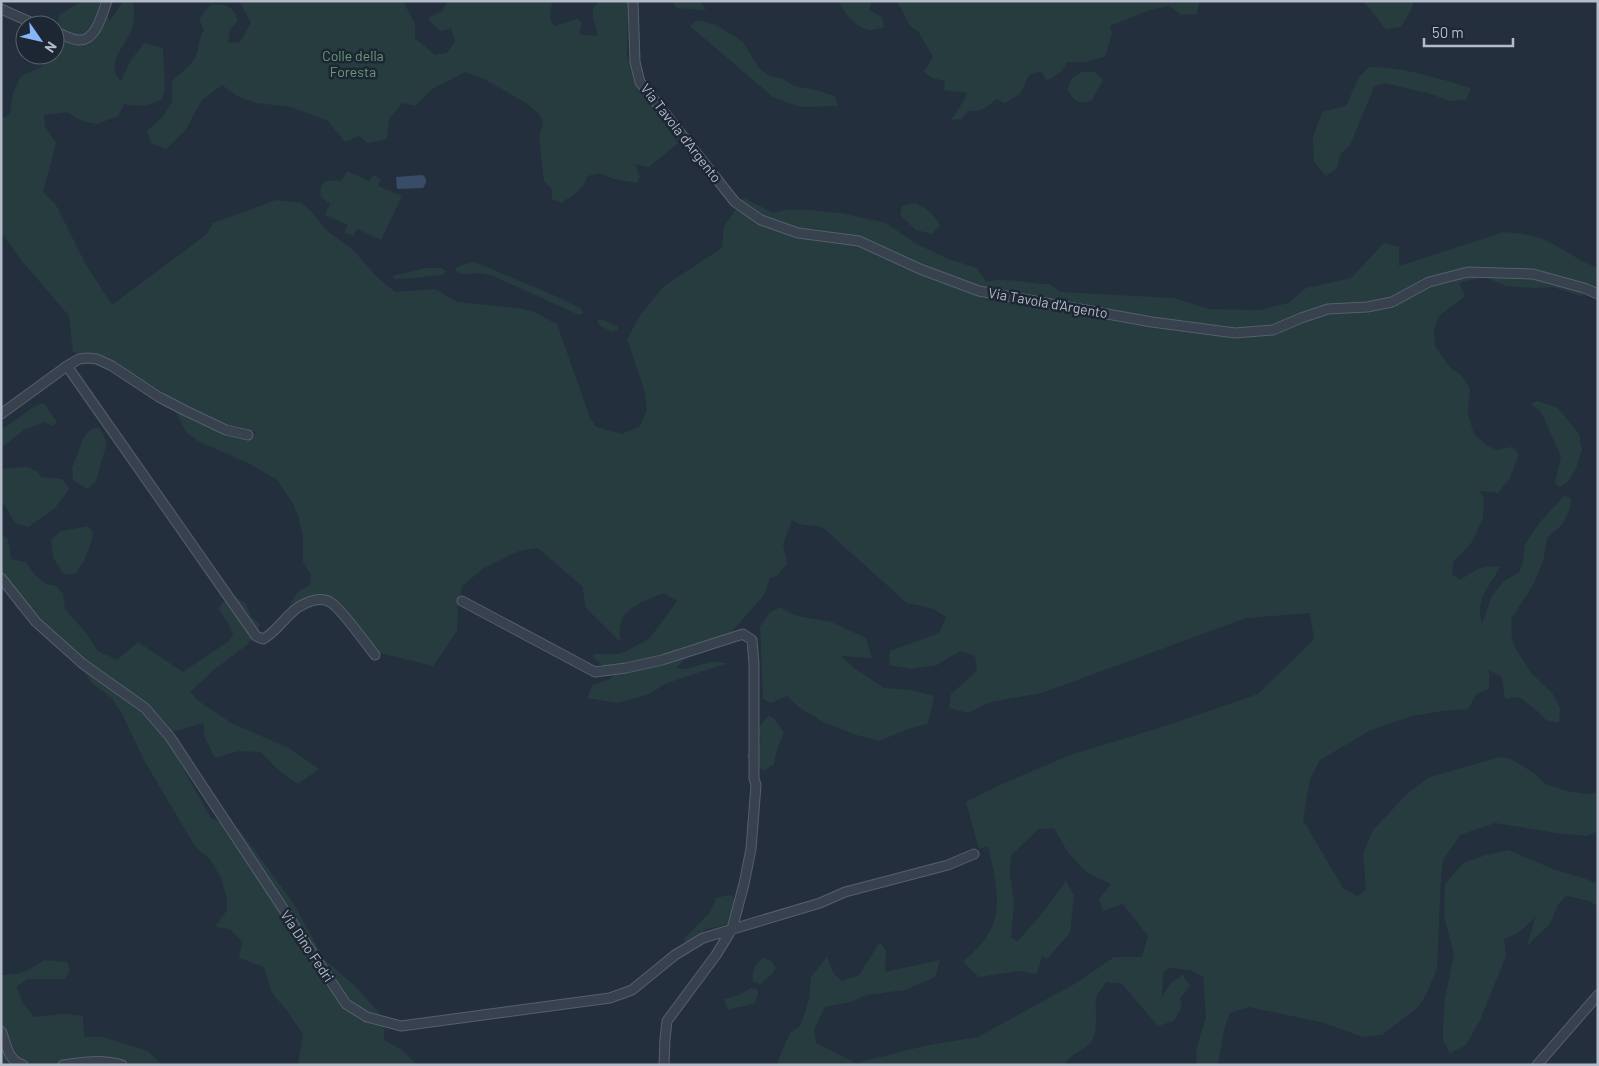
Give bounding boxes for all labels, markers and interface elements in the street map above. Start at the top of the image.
north arrow [15,15,65,65]
scale bar [1424,15,1513,47]
text: 50 m [1432,23,1464,41]
text: N [42,39,61,56]
park label: Colle della Foresta [322,47,384,80]
street label: Via Tavola d'Argento [637,80,725,186]
street label: Via Tavola d'Argento [987,284,1109,321]
street label: Via Dino Fedri [277,907,338,985]

